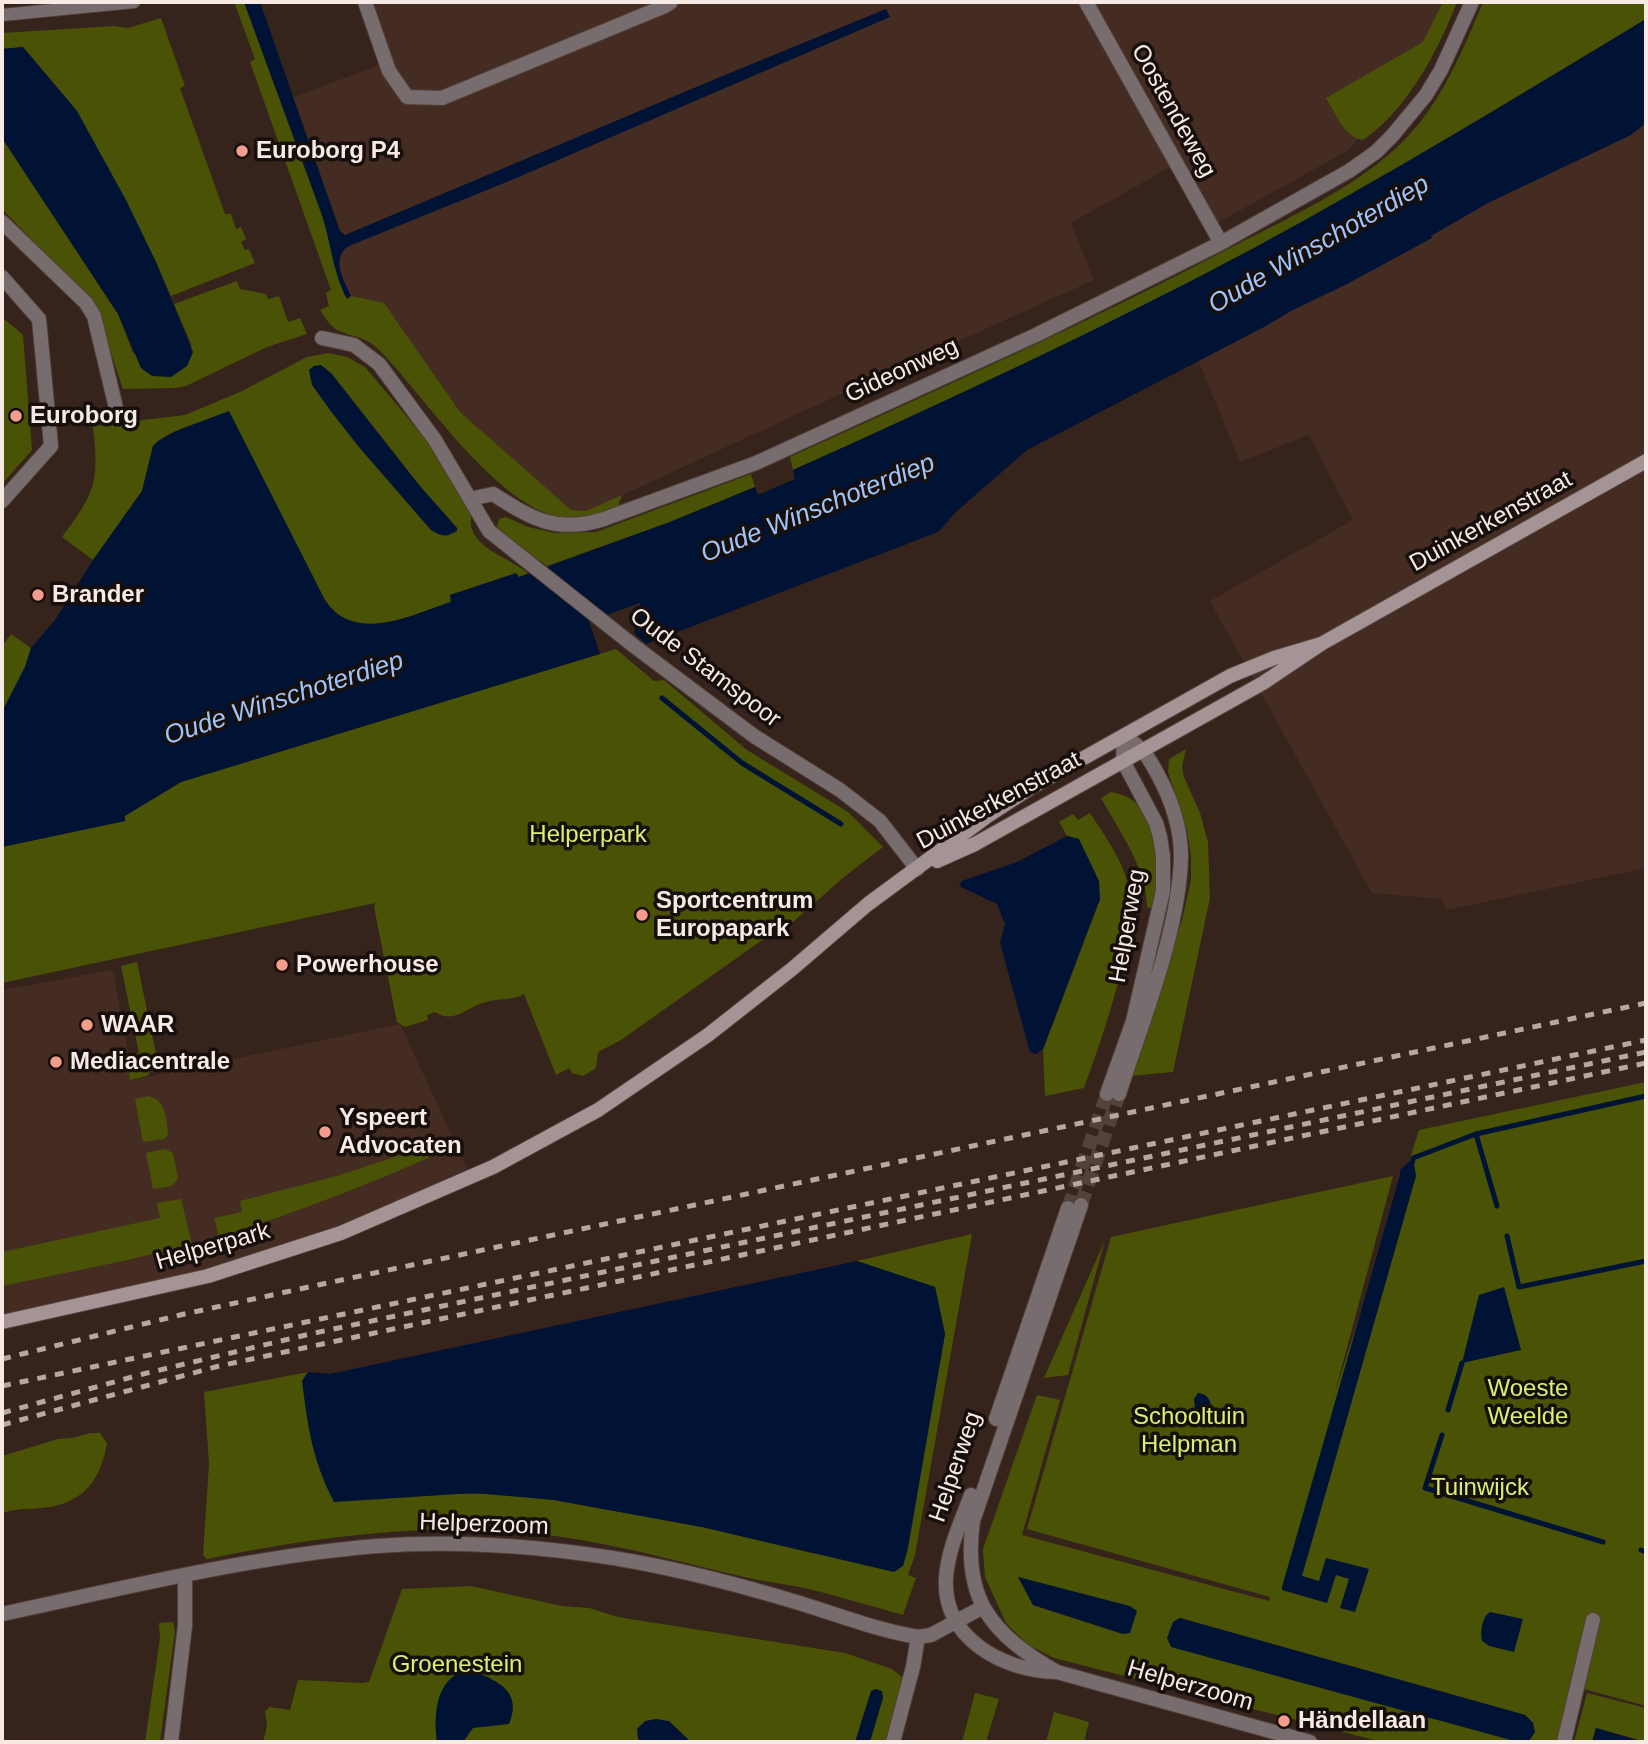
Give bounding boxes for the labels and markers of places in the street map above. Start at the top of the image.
place label: Euroborg P4 [256,137,400,165]
marker: Euroborg P4 [234,143,250,159]
place label: Euroborg [30,402,138,430]
marker: Euroborg [8,408,24,424]
place label: Brander [52,581,144,609]
marker: Brander [30,587,46,603]
place label: Sportcentrum Europapark [656,887,813,943]
marker: Sportcentrum Europapark [634,907,650,923]
place label: Powerhouse [296,951,439,979]
marker: Powerhouse [274,957,290,973]
place label: WAAR [101,1011,174,1039]
marker: WAAR [79,1017,95,1033]
place label: Mediacentrale [70,1048,230,1076]
marker: Mediacentrale [48,1054,64,1070]
place label: Yspeert Advocaten [339,1104,462,1160]
marker: Yspeert Advocaten [317,1124,333,1140]
place label: Händellaan [1298,1707,1426,1735]
marker: Händellaan [1276,1713,1292,1729]

